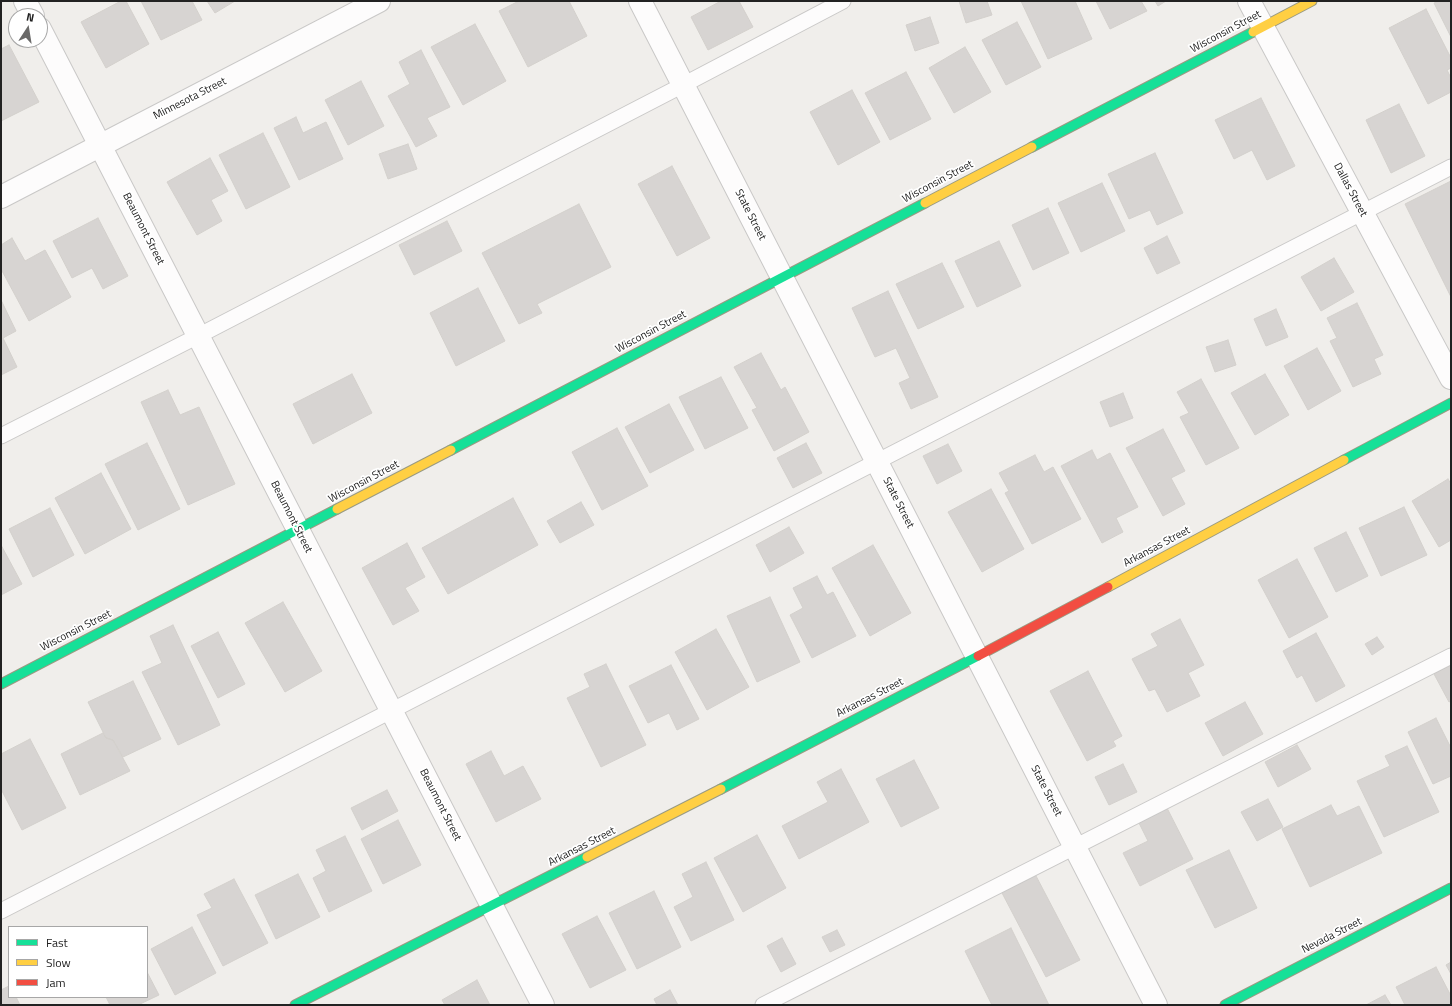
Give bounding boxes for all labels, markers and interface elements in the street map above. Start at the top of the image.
north arrow [8,8,48,48]
street label: Wisconsin Street [1189,8,1263,56]
text: N [25,9,36,26]
street label: Minnesota Street [151,75,229,123]
street label: Wisconsin Street [901,158,975,206]
street label: Dallas Street [1330,161,1370,219]
street label: State Street [732,187,768,243]
street label: Beaumont Street [119,191,167,267]
street label: Wisconsin Street [614,308,688,356]
street label: Wisconsin Street [327,458,401,506]
street label: State Street [880,475,916,531]
street label: Beaumont Street [267,479,315,555]
street label: Arkansas Street [1121,524,1193,570]
street label: Wisconsin Street [38,607,114,655]
street label: Arkansas Street [834,675,906,721]
street label: State Street [1028,763,1064,819]
street label: Beaumont Street [416,767,464,843]
street label: Arkansas Street [546,824,618,870]
street label: Nevada Street [1300,915,1364,957]
legend [8,926,148,998]
text: Fast [46,933,68,952]
text: Slow [46,953,71,972]
text: Jam [46,973,66,992]

